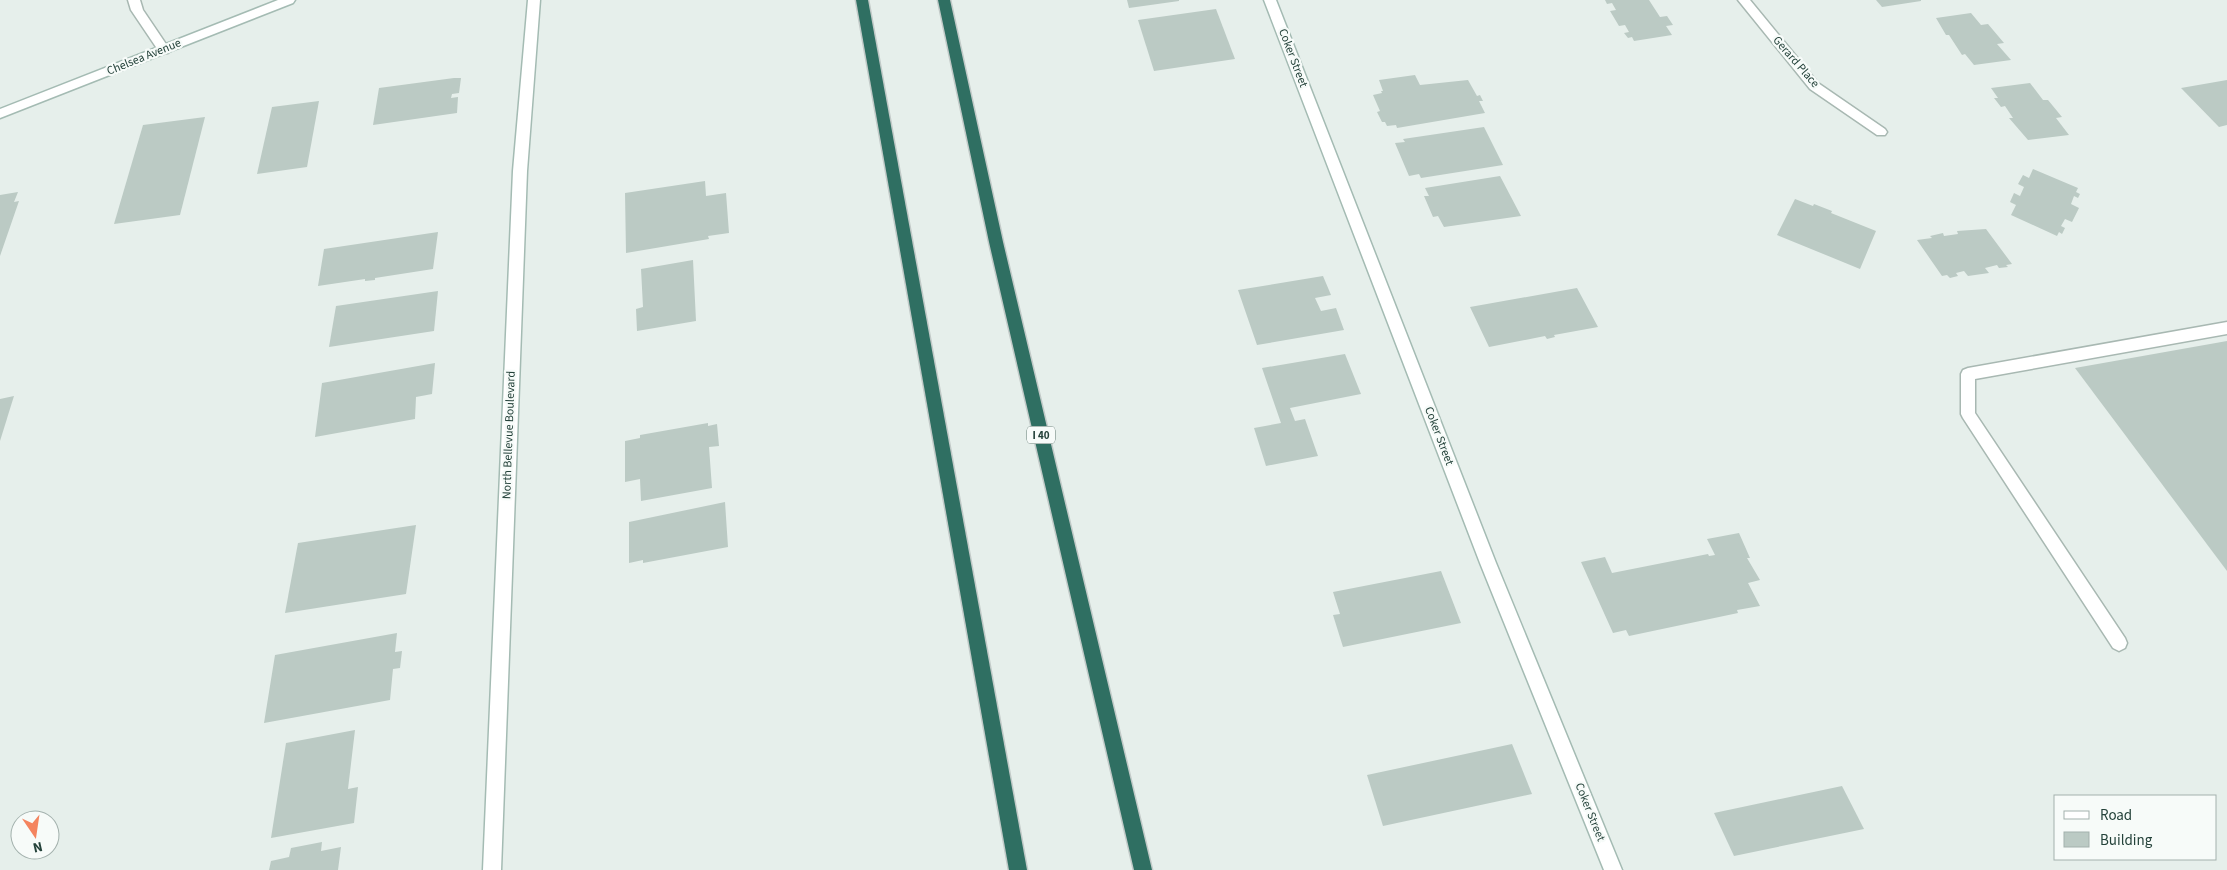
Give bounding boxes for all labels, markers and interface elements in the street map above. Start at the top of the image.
street label: Coker Street [1274,26,1312,90]
street label: Gerard Place [1769,32,1823,92]
street label: Chelsea Avenue [104,34,184,80]
street label: North Bellevue Boulevard [498,371,520,499]
street label: Coker Street [1420,404,1458,468]
road number: I 40 [1027,426,1055,444]
street label: Coker Street [1571,780,1609,844]
legend [2054,795,2217,860]
text: Road [2100,805,2132,826]
north arrow [10,810,60,860]
text: Building [2100,830,2153,851]
text: N [31,836,44,857]

